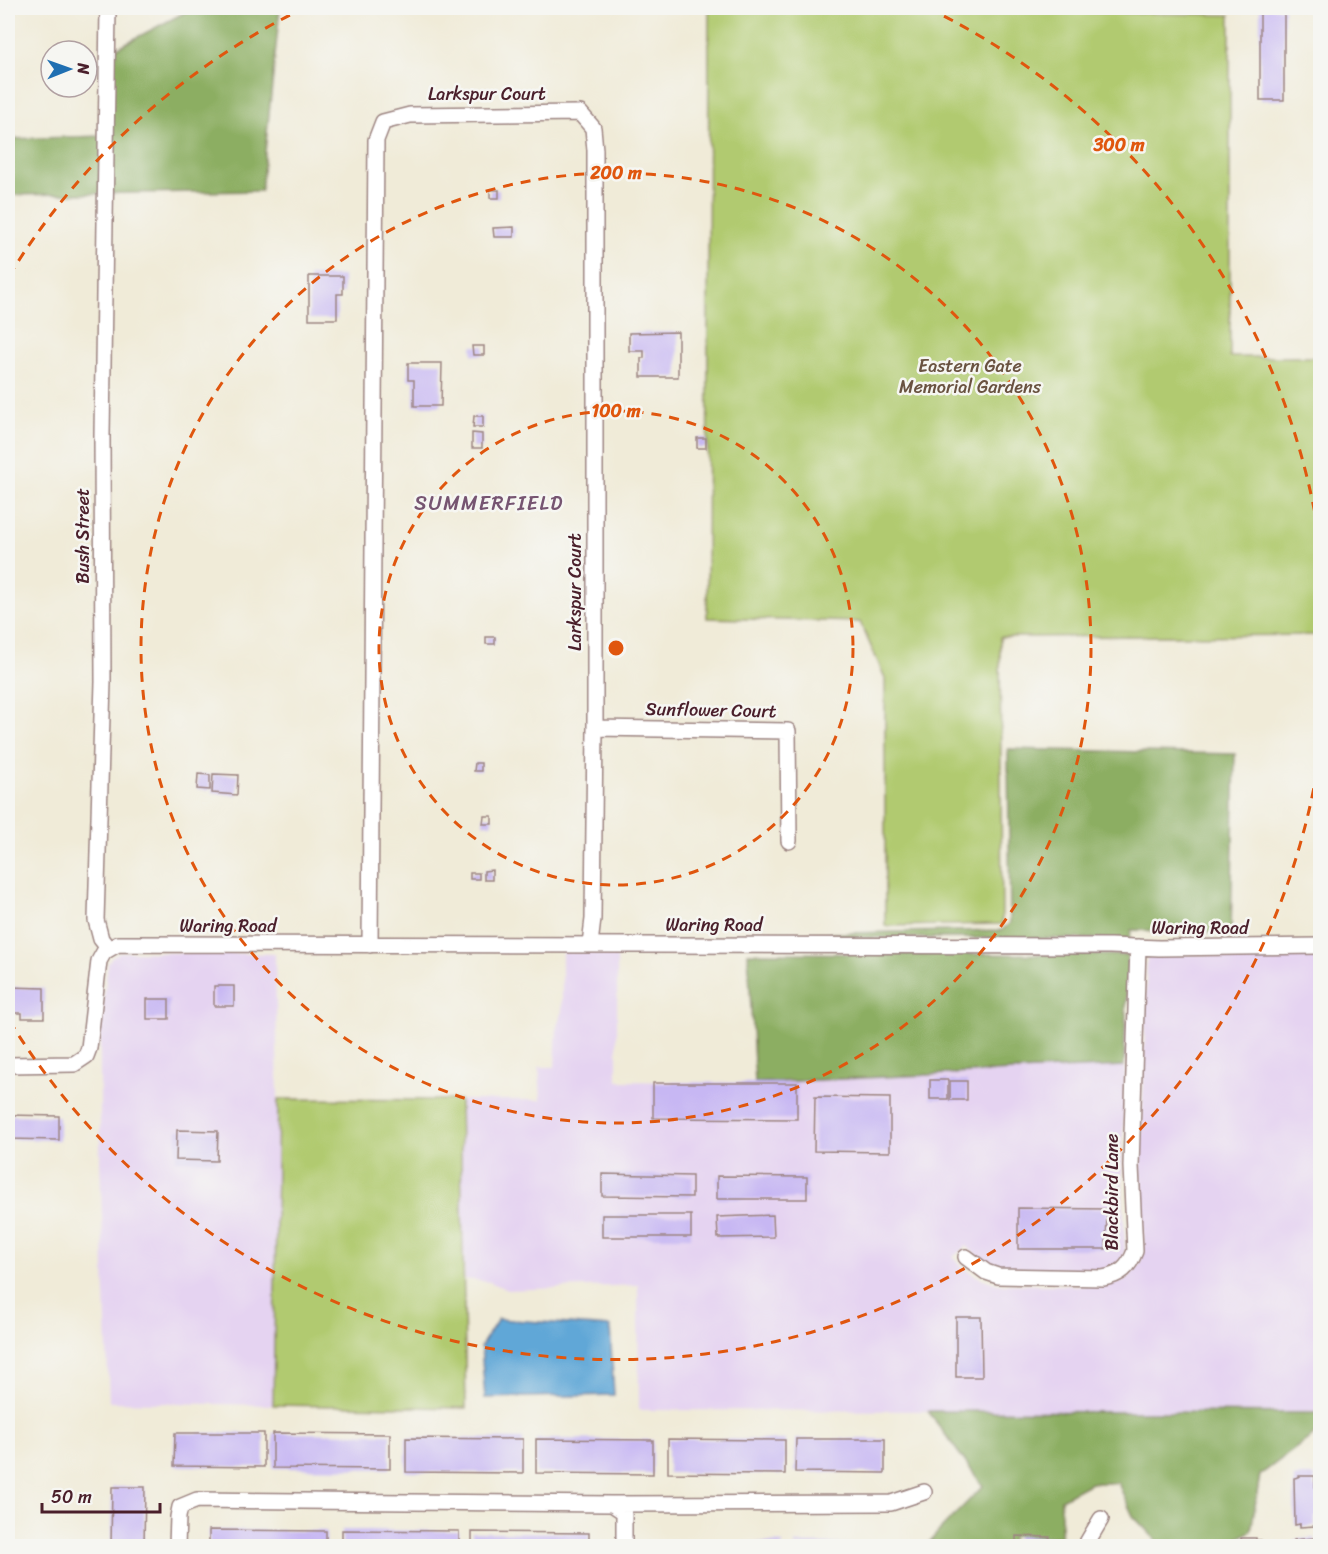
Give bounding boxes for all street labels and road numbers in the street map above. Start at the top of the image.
street label: Larkspur Court [428,78,546,110]
street label: Bush Street [67,488,99,584]
street label: Larkspur Court [559,533,591,651]
street label: Sunflower Court [645,693,777,727]
street label: Waring Road [665,909,764,941]
street label: Waring Road [179,910,278,942]
street label: Waring Road [1151,912,1250,944]
street label: Blackbird Lane [1096,1134,1128,1250]

